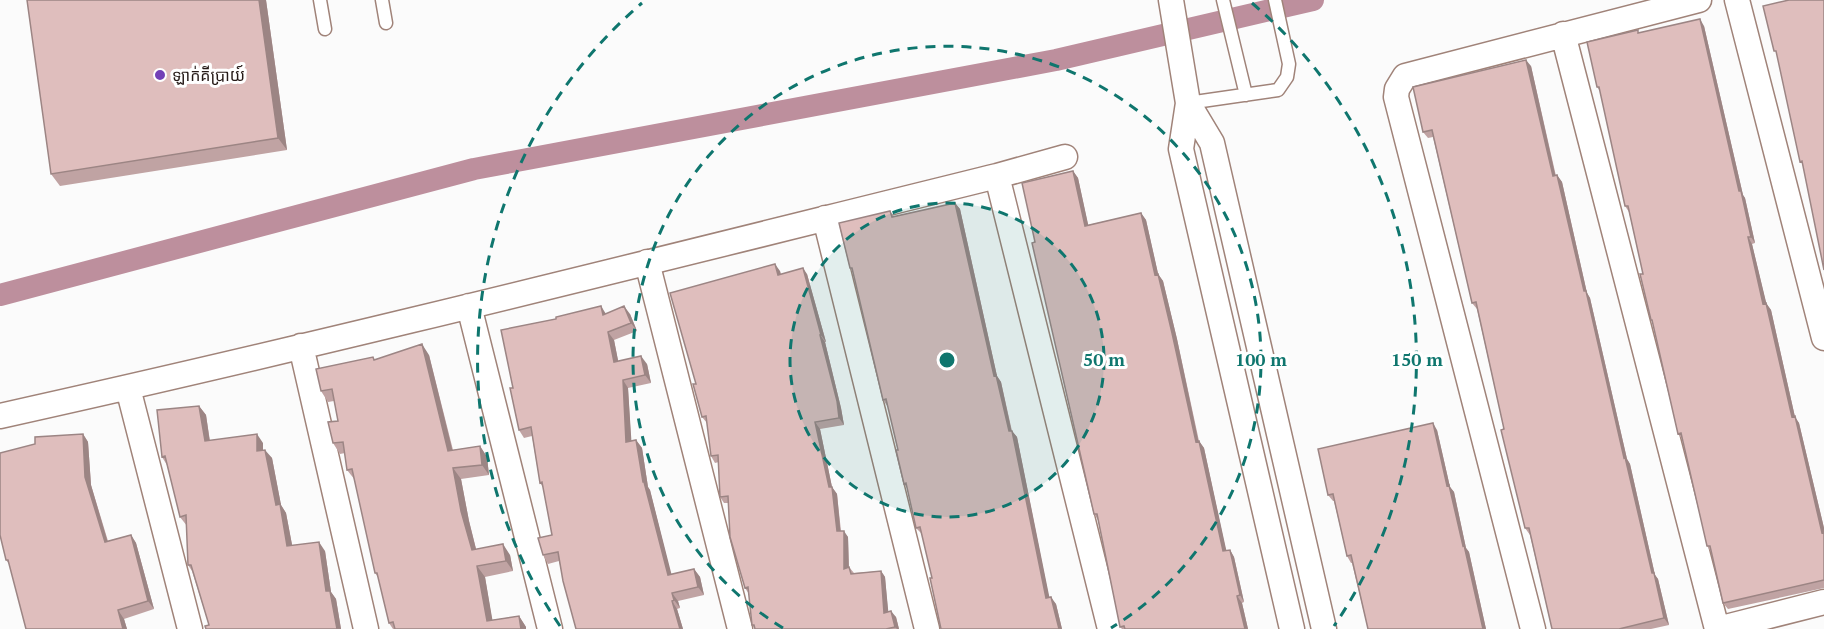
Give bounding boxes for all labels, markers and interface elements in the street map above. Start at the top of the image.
place label: ឡាក់គីប្រាយ៍ [172,64,245,86]
marker: ឡាក់គីប្រាយ៍ [153,68,167,82]
text: 50 m [1083,347,1125,371]
text: 100 m [1235,347,1287,371]
text: 150 m [1391,347,1443,371]
centre of rings [937,350,957,370]

